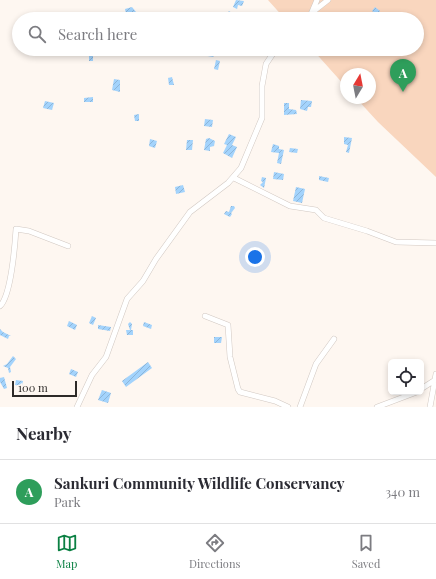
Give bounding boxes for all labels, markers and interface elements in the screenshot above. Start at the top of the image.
search box [12,12,424,56]
icon: search [26,23,48,45]
text: Search here [58,24,137,44]
pin: A [390,59,416,92]
north arrow [340,68,376,104]
your location [245,247,265,267]
map controls [388,359,424,395]
button: locate [388,359,424,395]
scale bar [12,379,77,398]
text: 100 m [18,380,48,395]
text: Nearby [16,422,71,444]
text: Sankuri Community Wildlife Conservancy [54,473,345,493]
text: A [25,483,33,500]
text: 340 m [385,483,420,500]
text: Park [54,493,81,510]
tab: Map [56,532,78,571]
tab: Directions [189,532,240,571]
tab: Saved [352,532,380,571]

